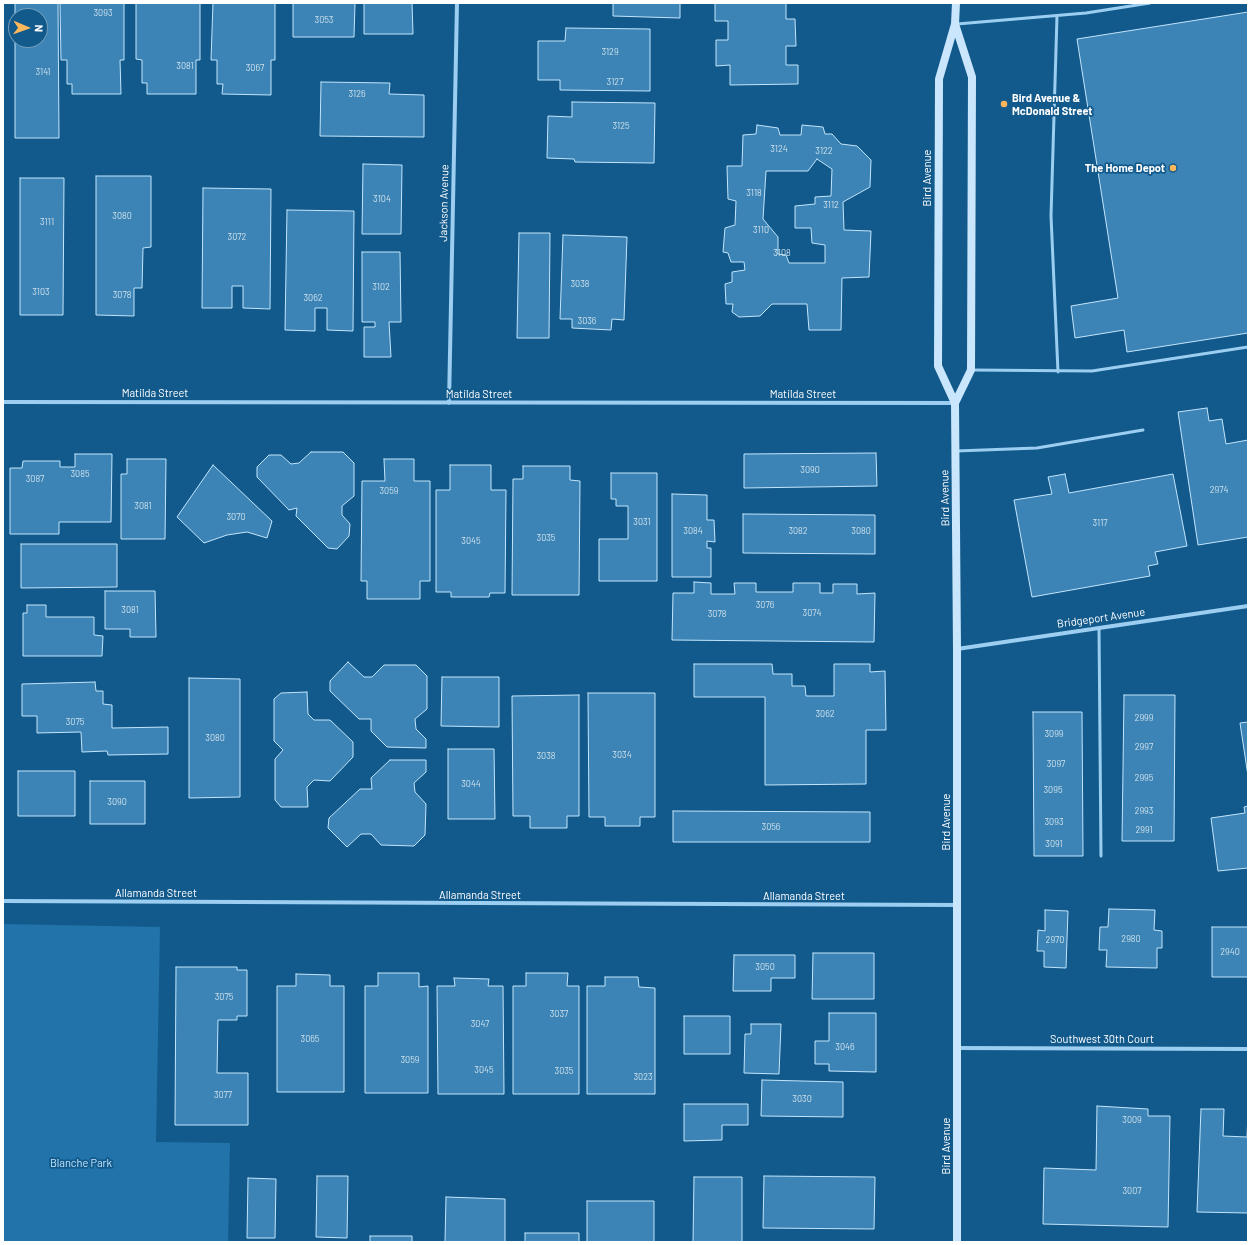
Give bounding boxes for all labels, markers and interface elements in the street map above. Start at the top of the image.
north arrow [8,8,48,48]
house number: 3093 [93,8,113,18]
house number: 3053 [315,15,333,25]
text: N [33,25,46,32]
house number: 3129 [601,47,619,57]
house number: 3081 [176,61,194,71]
house number: 3067 [246,63,264,73]
house number: 3141 [35,67,51,77]
house number: 3127 [607,77,623,87]
house number: 3126 [348,89,366,99]
place label: Bird Avenue & McDonald Street [1012,91,1092,117]
marker: Bird Avenue & McDonald Street [999,99,1009,109]
house number: 3125 [612,121,630,131]
house number: 3124 [770,144,788,154]
house number: 3122 [815,146,833,156]
street label: Bird Avenue [920,150,934,206]
place label: The Home Depot [1085,161,1165,175]
marker: The Home Depot [1168,163,1178,173]
street label: Jackson Avenue [437,164,451,242]
house number: 3118 [746,188,762,198]
house number: 3104 [373,194,391,204]
house number: 3112 [823,200,839,210]
house number: 3080 [112,211,132,221]
house number: 3111 [40,217,54,227]
house number: 3110 [753,225,769,235]
house number: 3072 [228,232,246,242]
house number: 3108 [773,248,791,258]
house number: 3038 [570,279,590,289]
house number: 3102 [372,282,390,292]
house number: 3103 [32,287,50,297]
house number: 3078 [113,290,131,300]
house number: 3062 [303,293,323,303]
house number: 3036 [578,316,596,326]
street label: Matilda Street [122,386,188,400]
street label: Matilda Street [446,387,512,401]
street label: Matilda Street [770,387,836,401]
house number: 3090 [800,465,820,475]
house number: 3085 [70,469,90,479]
street label: Bird Avenue [938,469,952,527]
house number: 3087 [26,474,44,484]
house number: 2974 [1210,485,1228,495]
house number: 3059 [379,486,399,496]
house number: 3081 [134,501,152,511]
house number: 3070 [226,512,246,522]
house number: 3031 [633,517,651,527]
house number: 3117 [1092,518,1108,528]
house number: 3084 [683,526,703,536]
house number: 3082 [788,526,808,536]
house number: 3080 [851,526,871,536]
house number: 3035 [537,533,555,543]
house number: 3045 [461,536,481,546]
house number: 3076 [756,600,774,610]
house number: 3081 [121,605,139,615]
street label: Bridgeport Avenue [1056,605,1146,631]
house number: 3074 [803,608,821,618]
house number: 3078 [708,609,726,619]
house number: 3062 [815,709,835,719]
house number: 2999 [1135,713,1153,723]
house number: 3075 [66,717,84,727]
house number: 3099 [1044,729,1064,739]
house number: 3080 [205,733,225,743]
house number: 2997 [1135,742,1153,752]
house number: 3034 [612,750,632,760]
house number: 3038 [536,751,556,761]
house number: 3097 [1047,759,1065,769]
house number: 2995 [1135,773,1153,783]
house number: 3044 [461,779,481,789]
house number: 3095 [1043,785,1063,795]
street label: Bird Avenue [939,794,953,850]
house number: 3090 [107,797,127,807]
house number: 2993 [1135,806,1153,816]
house number: 3093 [1044,817,1064,827]
house number: 3056 [762,822,780,832]
house number: 2991 [1135,825,1153,835]
house number: 3091 [1045,839,1063,849]
street label: Allamanda Street [115,886,197,900]
street label: Allamanda Street [439,888,521,902]
street label: Allamanda Street [763,889,845,903]
house number: 2980 [1121,934,1141,944]
house number: 2970 [1046,935,1064,945]
house number: 2940 [1220,947,1240,957]
house number: 3050 [755,962,775,972]
house number: 3075 [215,992,233,1002]
house number: 3037 [550,1009,568,1019]
house number: 3047 [471,1019,489,1029]
street label: Southwest 30th Court [1050,1032,1154,1046]
house number: 3065 [301,1034,319,1044]
house number: 3046 [835,1042,855,1052]
house number: 3059 [400,1055,420,1065]
house number: 3045 [474,1065,494,1075]
house number: 3035 [555,1066,573,1076]
house number: 3023 [633,1072,653,1082]
house number: 3077 [214,1090,232,1100]
house number: 3030 [792,1094,812,1104]
house number: 3009 [1122,1115,1142,1125]
street label: Bird Avenue [939,1118,953,1174]
park label: Blanche Park [50,1156,112,1170]
house number: 3007 [1122,1186,1142,1196]

